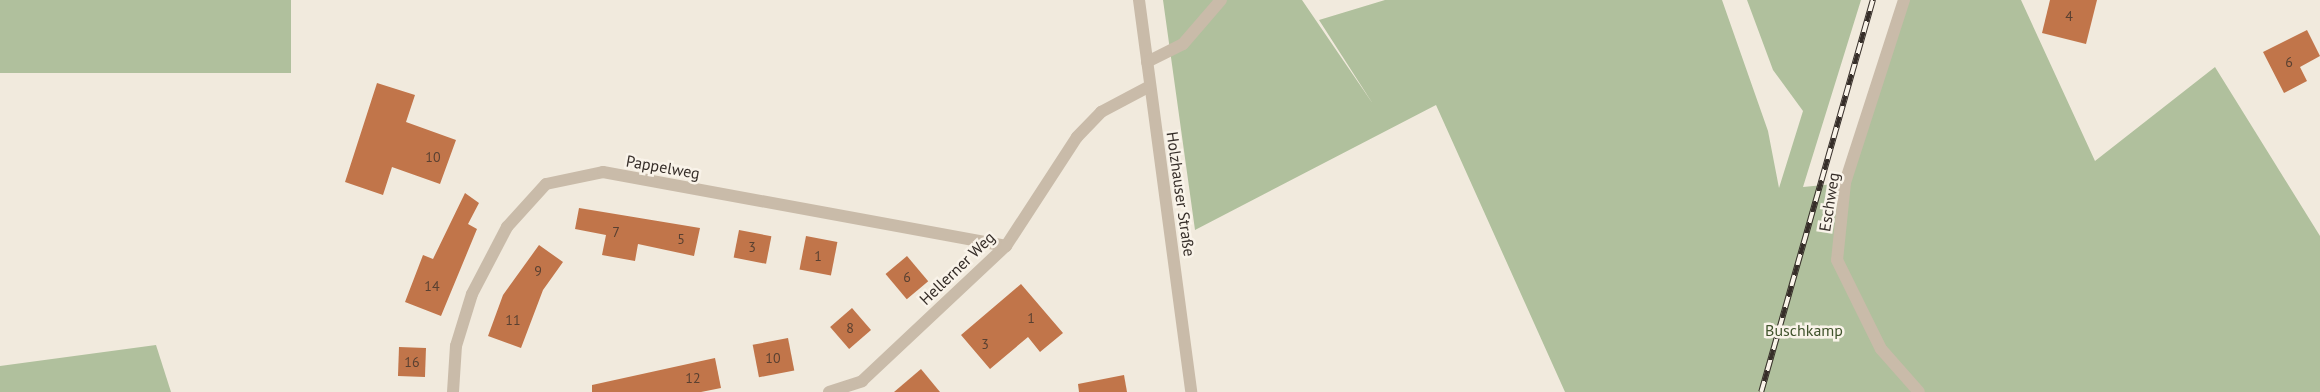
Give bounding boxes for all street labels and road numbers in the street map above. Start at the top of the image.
street label: Holzhauser Straße [1163,130,1199,258]
street label: Pappelweg [625,151,701,183]
street label: Eschweg [1815,171,1843,233]
street label: Hellerner Weg [915,227,999,309]

